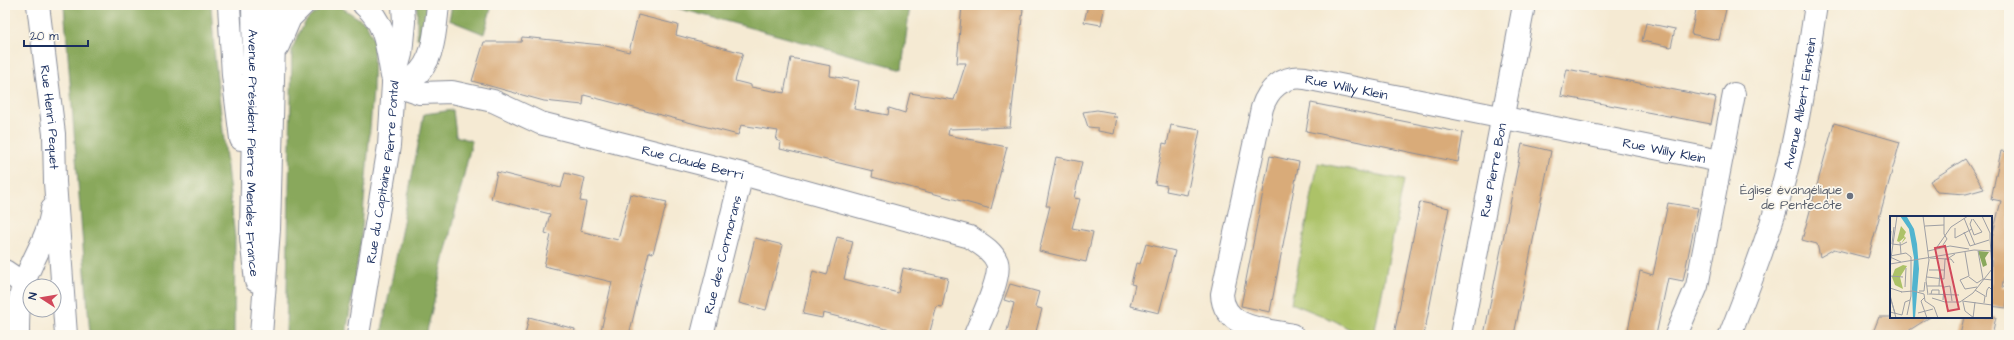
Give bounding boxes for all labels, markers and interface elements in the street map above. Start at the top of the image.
scale bar [24,22,88,48]
text: 20 m [30,28,59,45]
street label: Avenue Président Pierre Mendès France [241,29,263,278]
street label: Avenue Albert Einstein [1779,36,1821,171]
street label: Rue Henri Pequet [36,64,63,170]
street label: Rue Willy Klein [1303,70,1390,104]
street label: Rue du Capitaine Pierre Pontal [362,79,404,265]
street label: Rue Pierre Bon [1476,121,1511,219]
street label: Rue Willy Klein [1621,134,1708,168]
street label: Rue Claude Berri [640,141,746,184]
place label: Église évangélique de Pentecôte [1740,181,1842,214]
marker: Église évangélique de Pentecôte [1845,191,1855,201]
street label: Rue des Cormorans [700,193,746,316]
inset map [1890,216,1992,318]
north arrow [22,278,62,318]
text: N [25,291,41,301]

